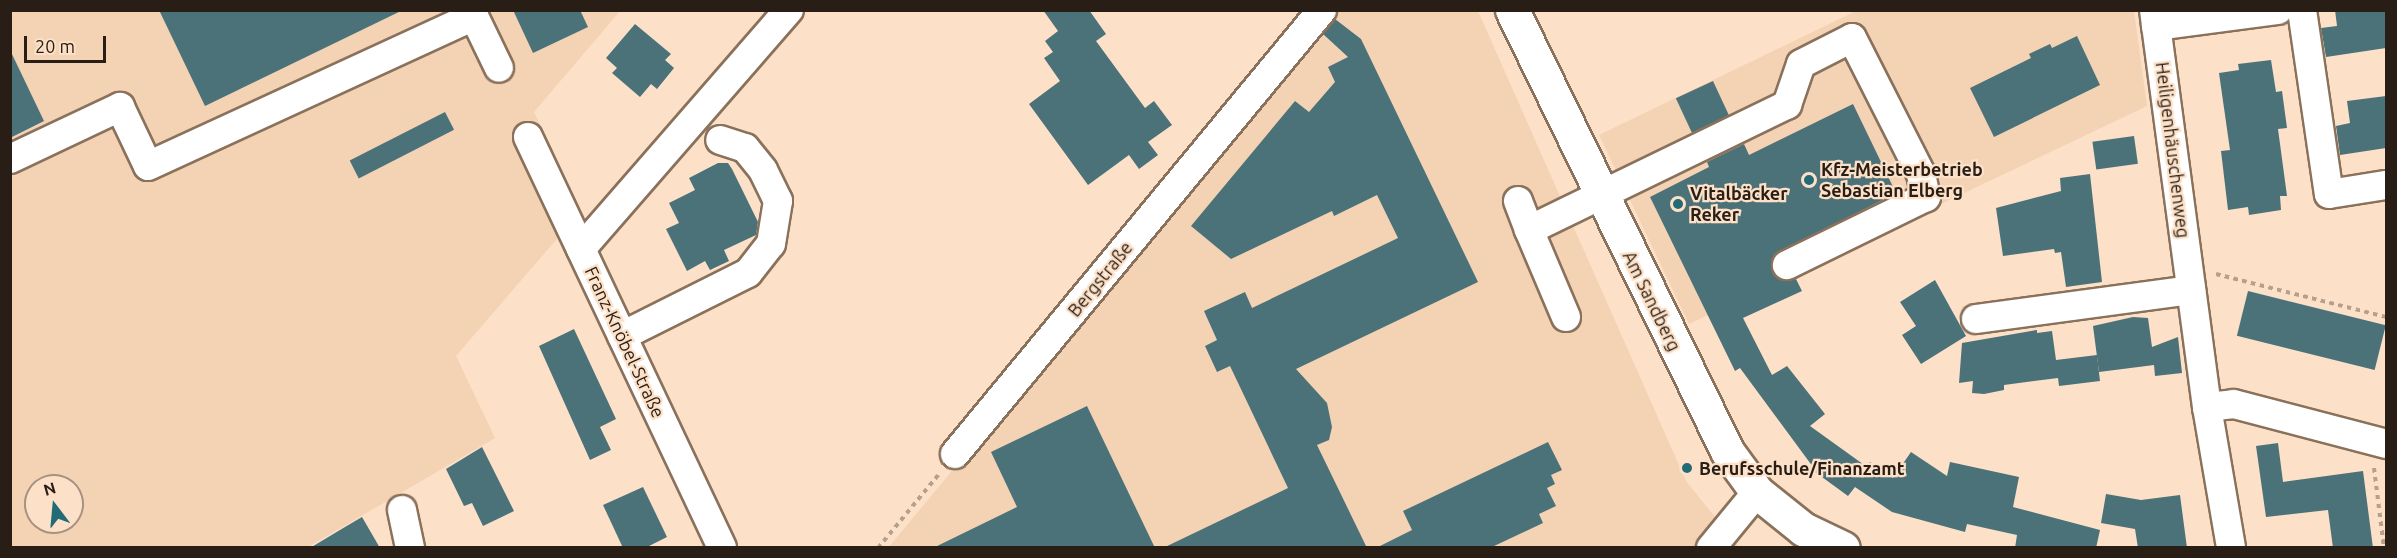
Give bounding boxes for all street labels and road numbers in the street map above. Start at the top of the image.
street label: Heiligenhäuschenweg [2151,61,2195,239]
street label: Bergstraße [1063,237,1137,321]
street label: Am Sandberg [1619,248,1685,354]
street label: Franz-Knöbel-Straße [580,263,670,421]

